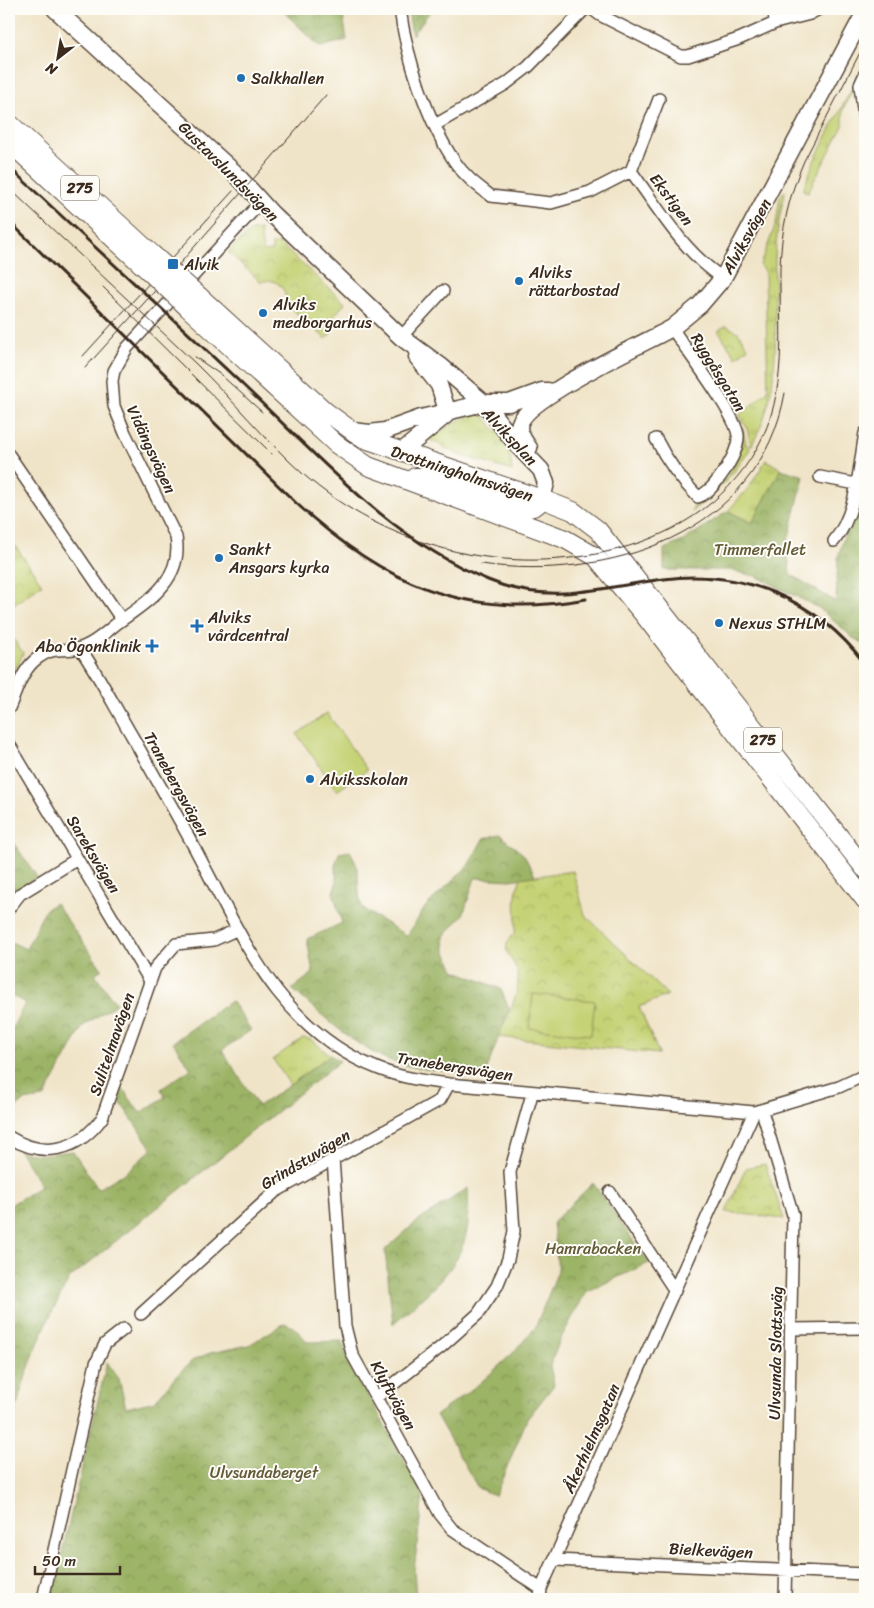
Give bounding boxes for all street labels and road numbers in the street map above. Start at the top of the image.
street label: Gustavslundsvägen [171,114,286,229]
street label: Ekstigen [642,166,702,232]
road number: 275 [61,176,99,200]
street label: Alviksvägen [713,193,779,281]
street label: Ryggåsgatan [683,327,755,418]
street label: Alviksplan [474,399,545,473]
street label: Vidängsvägen [118,400,185,499]
street label: Drottningholmsvägen [387,437,537,510]
street label: Tranebergsvägen [136,726,218,843]
road number: 275 [744,728,782,752]
street label: Sareksvägen [59,809,129,900]
street label: Sulitelmavägen [80,988,143,1100]
street label: Tranebergsvägen [395,1043,515,1090]
street label: Grindstuvägen [255,1121,356,1198]
street label: Ulvsunda Slottsväg [760,1286,791,1420]
street label: Klyftvägen [362,1355,425,1436]
street label: Åkerhielmsgatan [554,1378,629,1499]
street label: Bielkevägen [668,1534,754,1567]

